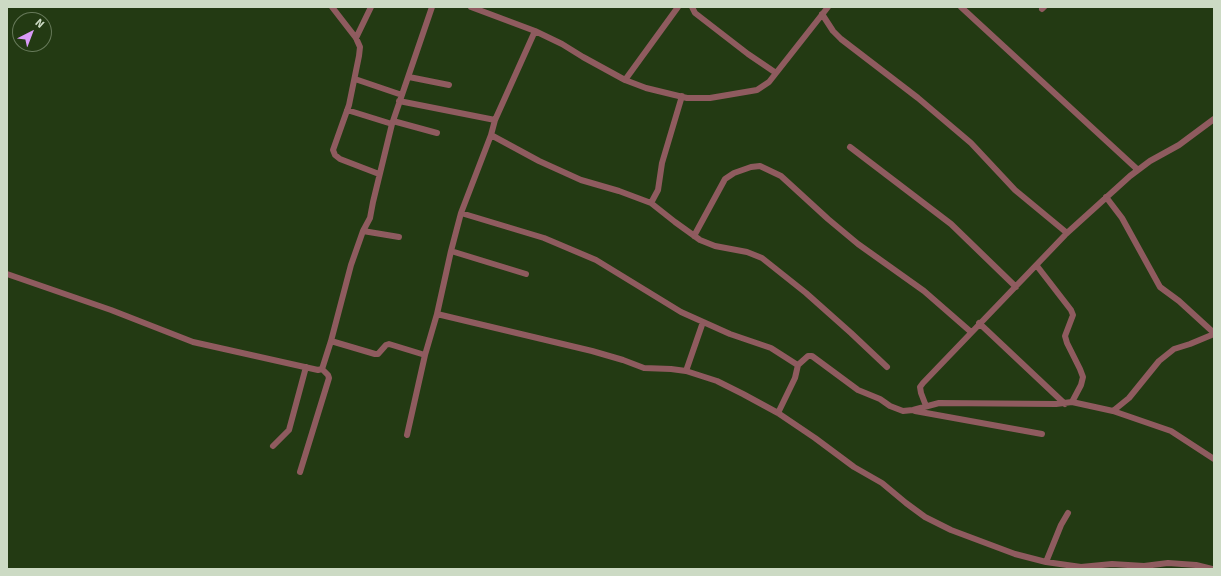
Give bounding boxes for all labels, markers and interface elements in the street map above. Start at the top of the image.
north arrow [12,12,52,52]
text: N [33,16,47,31]

